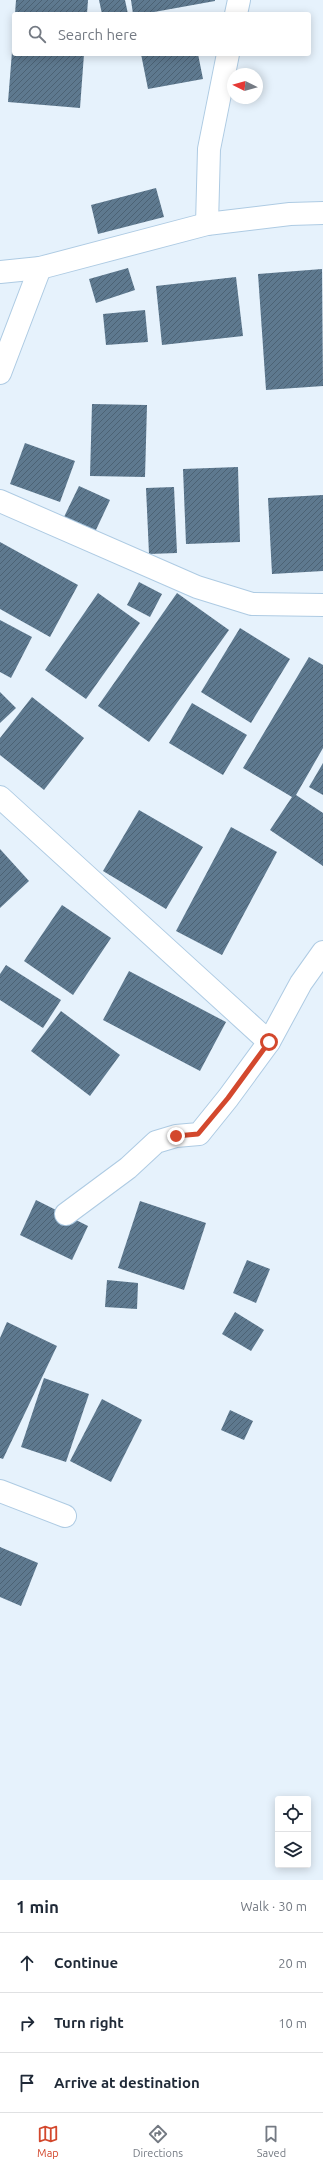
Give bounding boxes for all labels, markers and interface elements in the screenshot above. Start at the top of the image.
search box [12,12,311,56]
icon: search [26,23,48,45]
text: Search here [58,26,137,43]
north arrow [227,68,263,104]
route start [260,1033,278,1051]
route end [167,1127,185,1145]
map controls [275,1796,311,1868]
button: locate [275,1796,311,1832]
button: layers [275,1832,311,1868]
text: 1 min [16,1897,59,1916]
text: Walk · 30 m [241,1899,307,1913]
icon: ahead [16,1952,38,1974]
text: Continue [54,1954,118,1971]
text: 20 m [278,1956,307,1970]
icon: right [16,2012,38,2034]
text: Turn right [54,2014,124,2031]
text: 10 m [278,2016,307,2030]
icon: arrive [16,2072,38,2094]
text: Arrive at destination [54,2074,200,2091]
tab: Map [37,2123,59,2159]
tab: Directions [133,2123,183,2159]
tab: Saved [257,2123,286,2159]

